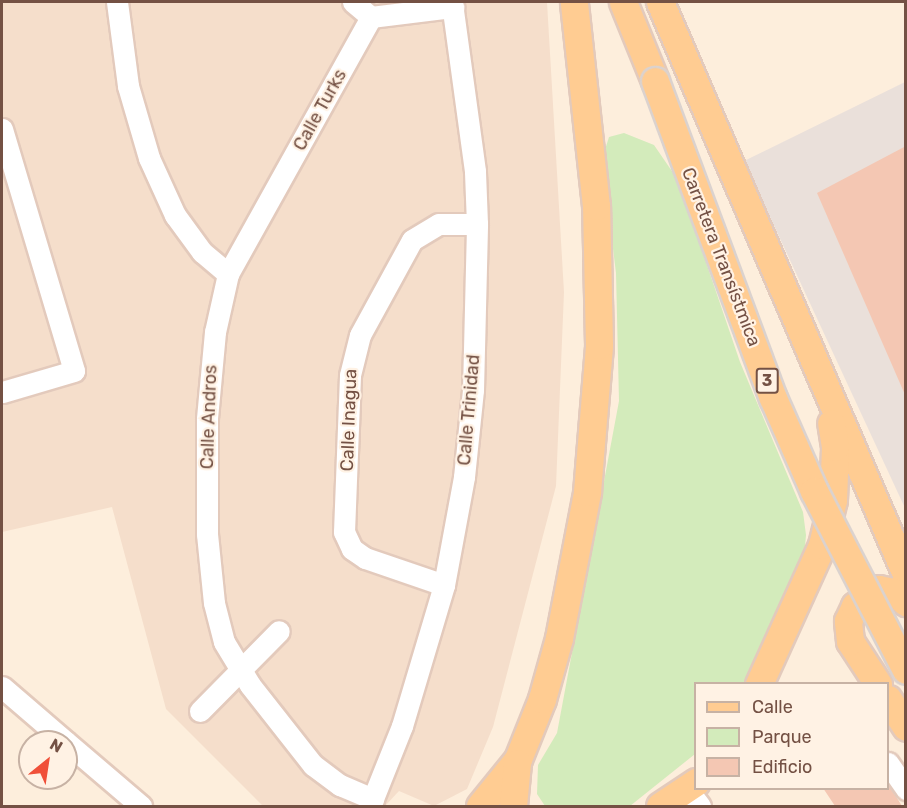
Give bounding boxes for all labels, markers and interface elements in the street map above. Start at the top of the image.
street label: Calle Turks [289,65,351,155]
street label: Carretera Transístmica [677,164,765,350]
street label: Calle Trinidad [453,353,485,467]
street label: Calle Andros [196,364,222,470]
street label: Calle Inagua [336,368,362,472]
road number: 3 [755,368,779,394]
legend [694,682,889,790]
text: Calle [752,696,793,718]
text: Parque [752,726,812,748]
north arrow [18,730,78,790]
text: N [47,735,66,757]
text: Edificio [752,756,812,778]

